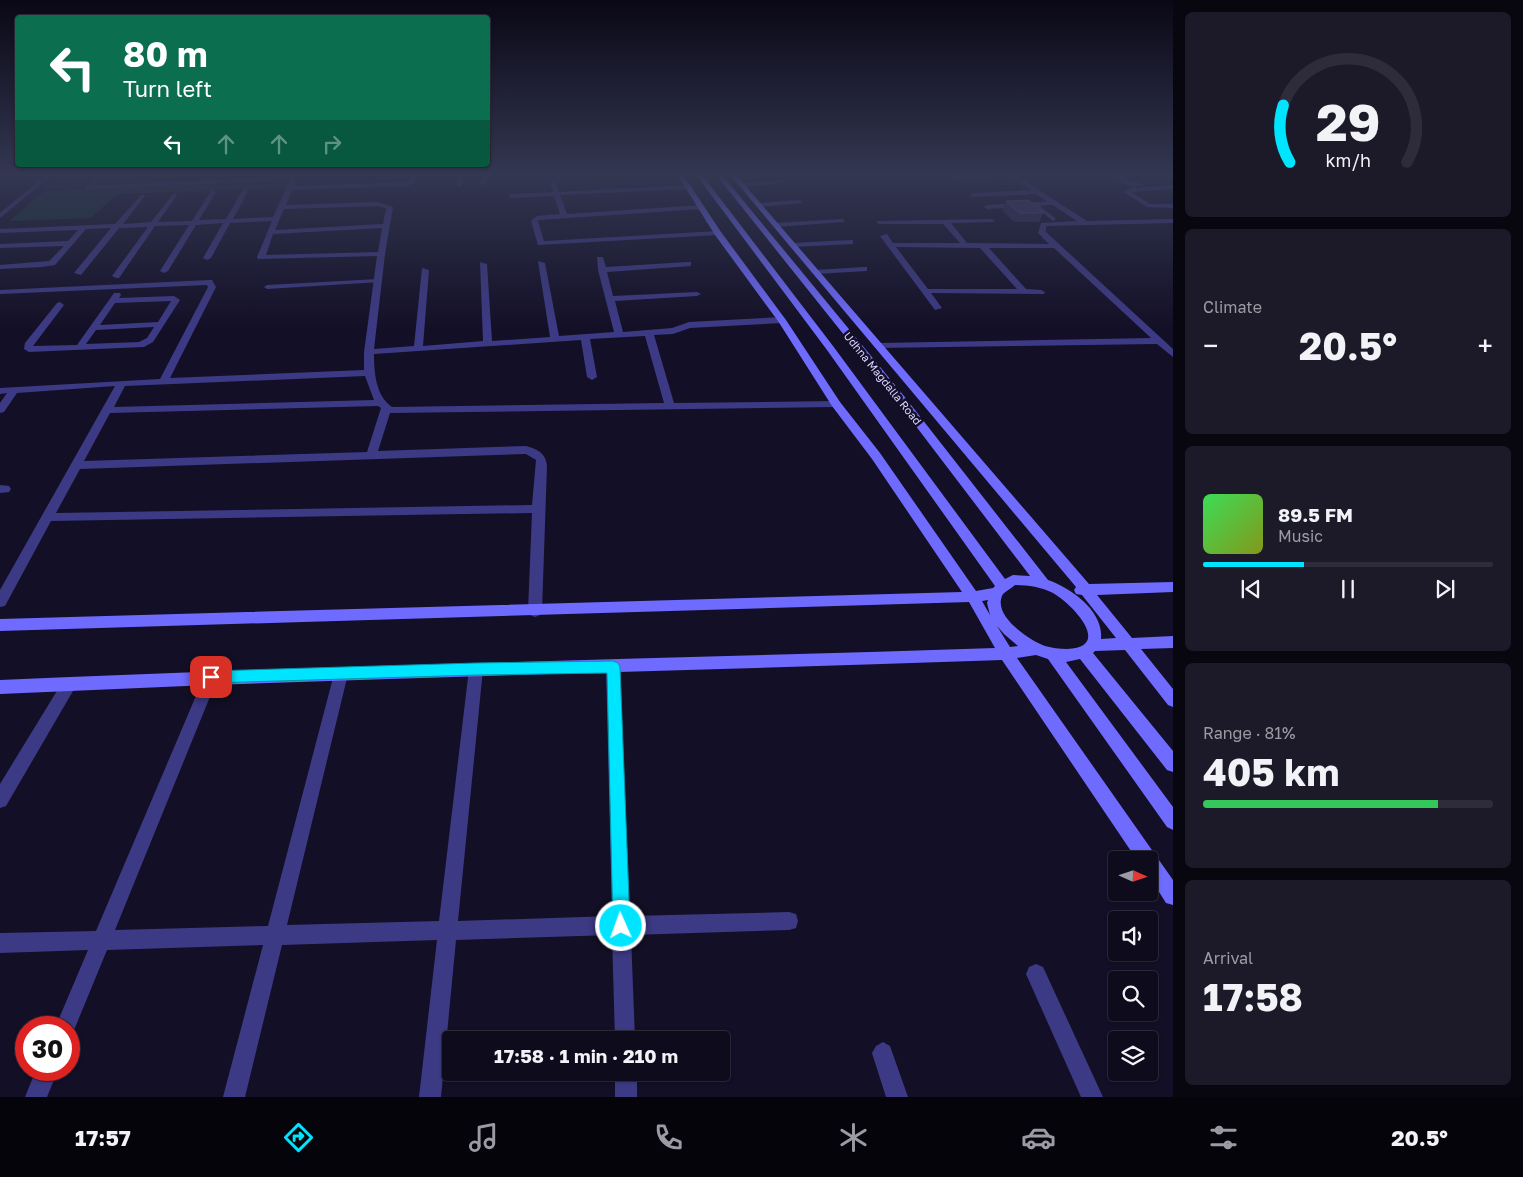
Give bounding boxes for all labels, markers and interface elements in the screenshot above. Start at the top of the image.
text: 80 m [123,33,208,75]
icon: left [40,35,105,100]
text: Turn left [123,75,212,102]
text: 29 [1316,90,1380,152]
icon: left [159,130,187,158]
icon: ahead [212,130,240,158]
icon: ahead [265,130,293,158]
icon: right [318,130,346,158]
text: km/h [1325,149,1371,171]
text: Climate [1203,297,1262,317]
text: 20.5° [1299,323,1397,368]
street label: Udhna Magdalla Road [842,329,924,427]
text: − [1203,329,1218,362]
text: + [1478,329,1493,362]
text: 89.5 FM [1278,503,1353,526]
text: Music [1278,526,1323,546]
icon: previous [1237,575,1265,603]
icon: pause [1334,575,1362,603]
icon: next [1431,575,1459,603]
pin [190,656,232,698]
icon: arrive [197,663,225,691]
text: Range · 81% [1203,723,1295,743]
text: 405 km [1203,749,1339,794]
north arrow [1108,851,1158,901]
map controls [1108,851,1158,1081]
position arrow [594,899,646,951]
button: sound [1108,911,1158,961]
text: Arrival [1203,948,1253,968]
button: search [1108,971,1158,1021]
text: 17:58 [1203,974,1303,1019]
speed limit sign: 30 [15,1016,80,1081]
button: layers [1108,1031,1158,1081]
text: 17:58 · 1 min · 210 m [494,1044,678,1067]
icon: directions [281,1120,316,1155]
icon: music [466,1120,501,1155]
icon: phone [651,1120,686,1155]
icon: climate [836,1120,871,1155]
icon: car [1021,1120,1056,1155]
icon: filters [1206,1120,1241,1155]
text: 17:57 [75,1124,131,1151]
text: 20.5° [1391,1124,1448,1151]

